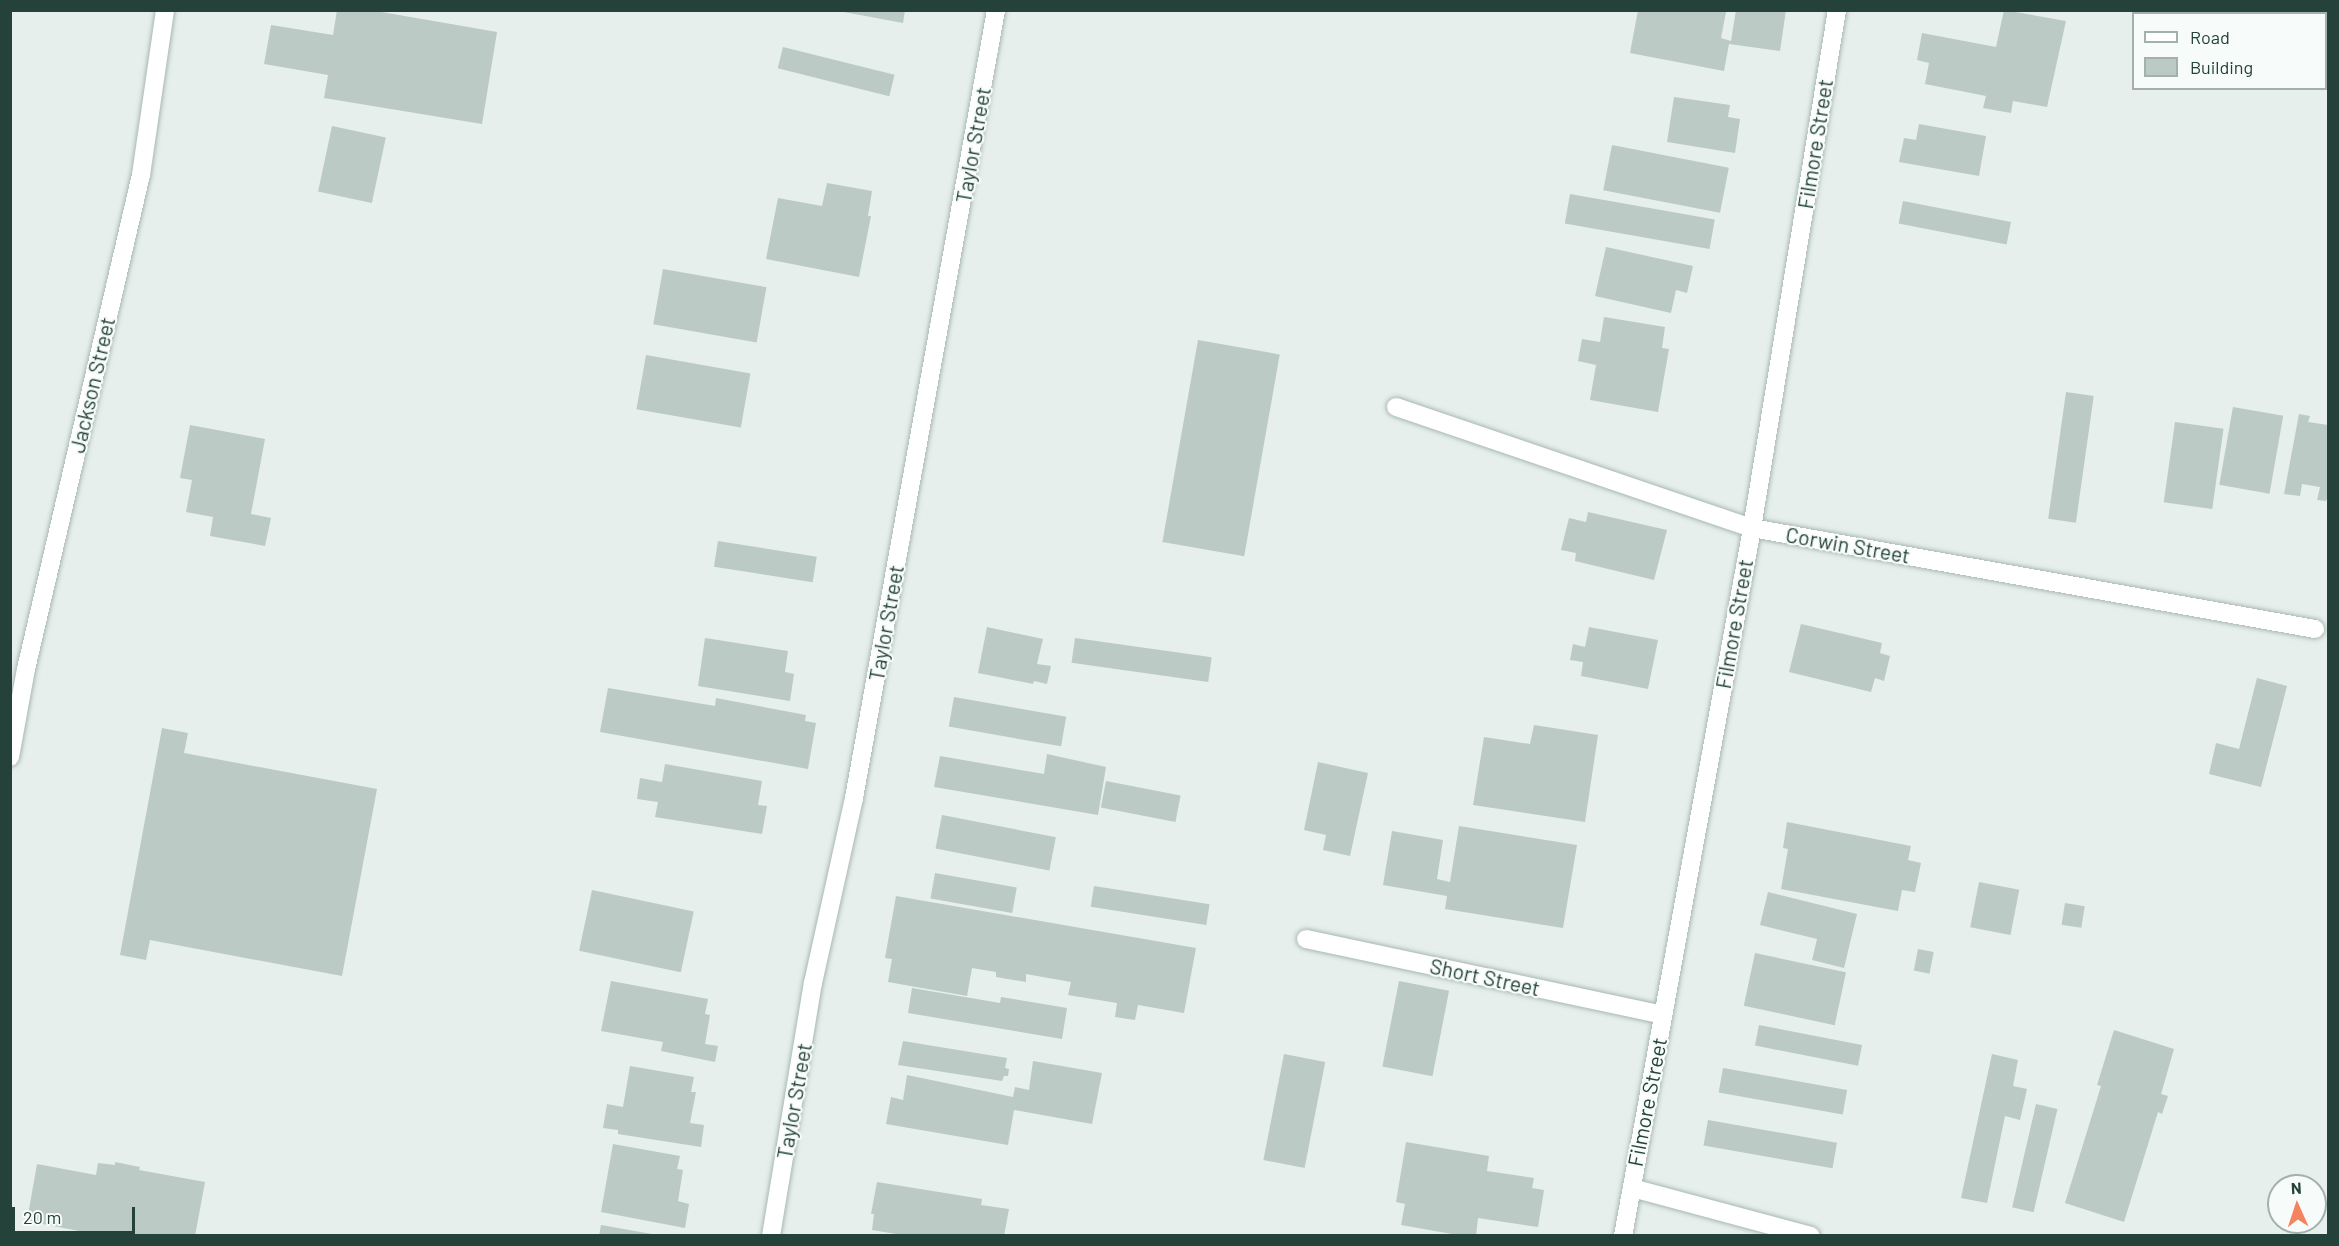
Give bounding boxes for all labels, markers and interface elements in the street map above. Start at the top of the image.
legend [2132,12,2327,90]
text: Road [2190,26,2230,48]
text: Building [2190,56,2253,78]
street label: Filmore Street [1792,77,1838,211]
street label: Taylor Street [950,85,996,205]
street label: Jackson Street [64,315,120,455]
street label: Corwin Street [1784,522,1912,568]
street label: Filmore Street [1710,557,1758,691]
street label: Taylor Street [863,563,909,683]
street label: Short Street [1428,953,1542,1001]
street label: Filmore Street [1622,1035,1672,1169]
street label: Taylor Street [771,1041,817,1161]
north arrow [2267,1174,2327,1234]
text: N [2290,1178,2302,1197]
scale bar [15,1195,138,1233]
text: 20 m [23,1206,61,1228]

